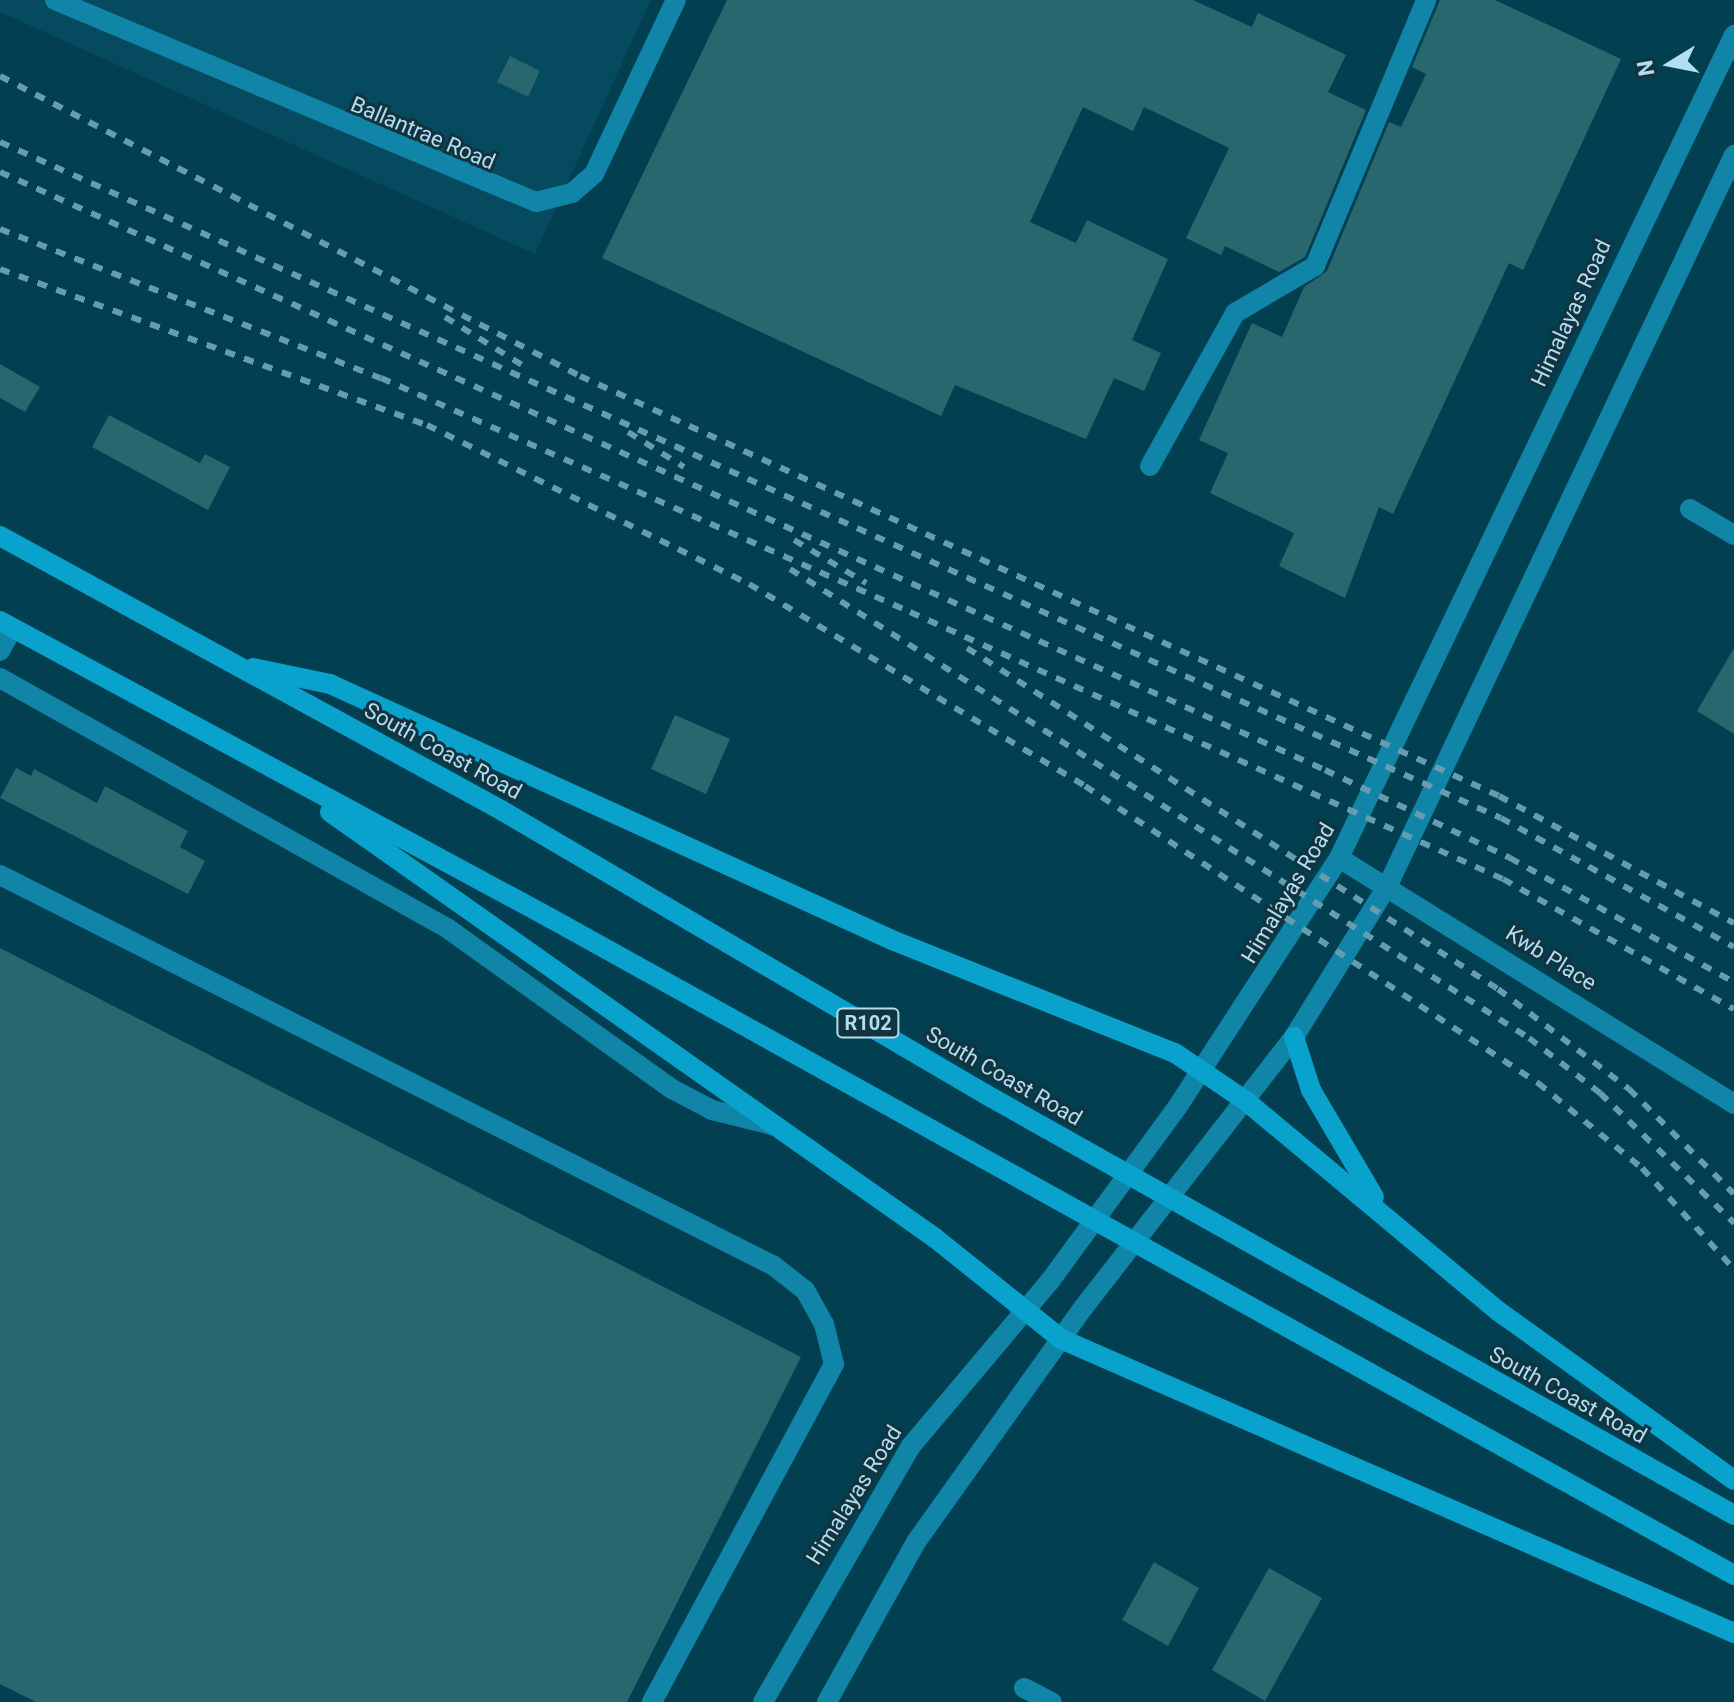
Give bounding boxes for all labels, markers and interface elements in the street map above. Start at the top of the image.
north arrow [1630,24,1710,104]
text: N [1632,58,1660,78]
street label: Ballantrae Road [347,91,499,175]
street label: Himalayas Road [1525,235,1617,391]
street label: South Coast Road [360,697,526,805]
street label: Himalayas Road [1236,818,1340,968]
street label: Kwb Place [1501,920,1601,996]
road number: R102 [836,1007,900,1039]
street label: South Coast Road [921,1021,1087,1131]
street label: South Coast Road [1485,1341,1651,1449]
street label: Himalayas Road [801,1421,907,1569]

